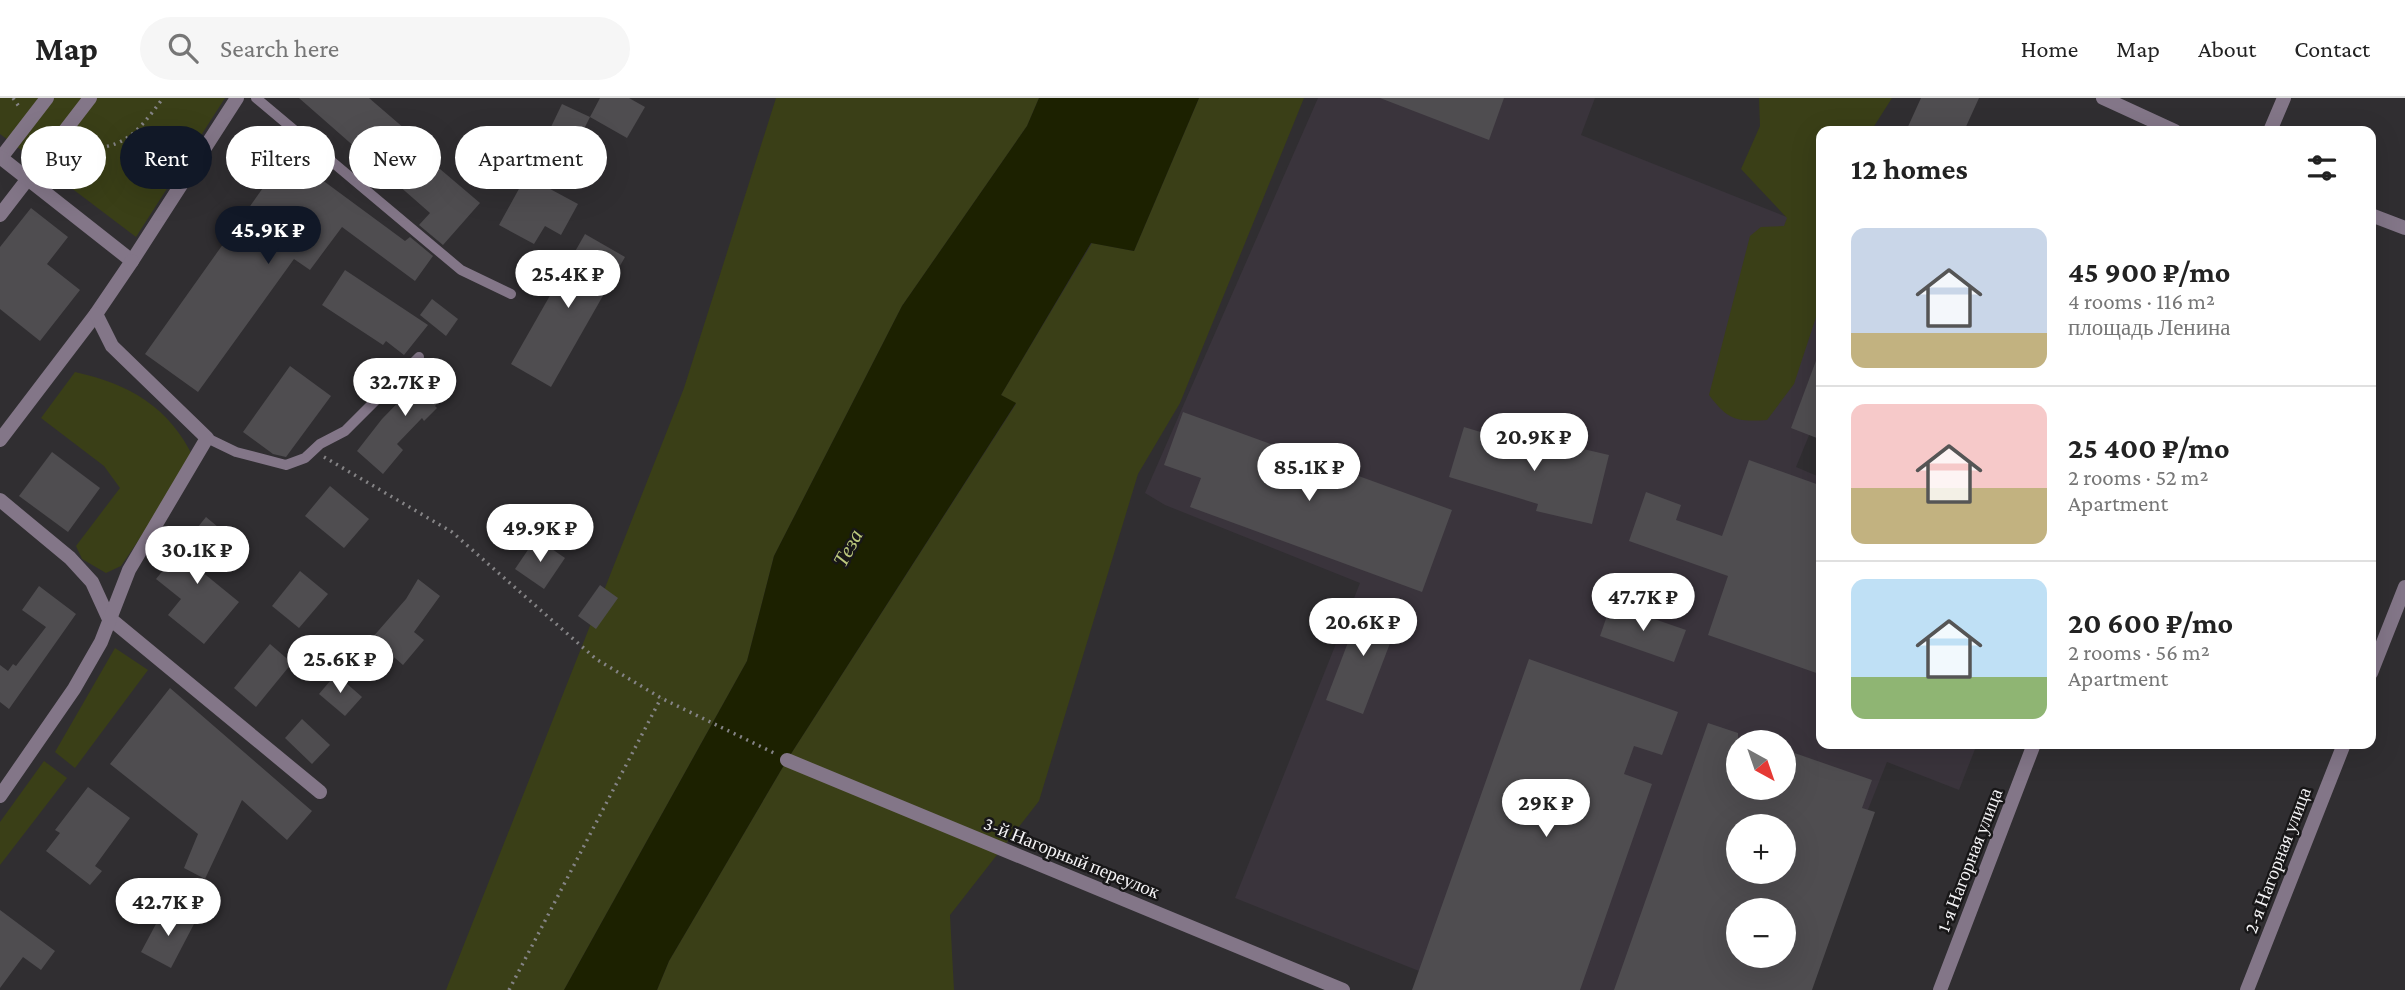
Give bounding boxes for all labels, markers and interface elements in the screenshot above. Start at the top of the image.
search box [140,17,630,80]
icon: search [164,29,202,67]
text: Map [35,30,98,67]
text: Search here [220,34,339,63]
text: Home [2021,35,2078,62]
text: Map [2116,35,2160,62]
text: About [2198,35,2256,62]
text: Contact [2294,35,2370,62]
chip: Buy [21,126,106,189]
chip: Rent [120,126,212,189]
chip: Filters [226,126,335,189]
chip: New [349,126,441,189]
chip: Apartment [455,126,607,189]
icon: filters [2303,149,2341,187]
text: 12 homes [1851,152,1968,185]
pin: 45.9K ₽ [203,206,333,266]
text: 45.9K ₽ [231,216,305,242]
pin: 25.4K ₽ [503,250,633,310]
text: 45 900 ₽/mo [2068,255,2230,288]
icon: home [1907,256,1991,340]
text: 25.4K ₽ [531,260,605,286]
text: 4 rooms · 116 m² [2068,288,2215,314]
text: площадь Ленина [2068,314,2231,340]
pin: 32.7K ₽ [340,358,470,418]
text: 32.7K ₽ [369,368,441,394]
pin: 20.9K ₽ [1469,414,1599,473]
text: 20.9K ₽ [1496,423,1572,449]
text: 25 400 ₽/mo [2068,431,2230,464]
icon: home [1907,432,1991,516]
pin: 85.1K ₽ [1244,444,1374,503]
text: 85.1K ₽ [1273,453,1345,479]
text: 2 rooms · 52 m² [2068,464,2208,490]
text: Apartment [2068,490,2168,516]
pin: 49.9K ₽ [475,504,605,564]
text: 49.9K ₽ [503,514,577,540]
water label: Теза [828,525,868,571]
pin: 30.1K ₽ [132,526,262,586]
text: 30.1K ₽ [161,536,233,562]
pin: 47.7K ₽ [1578,574,1708,633]
text: 47.7K ₽ [1608,583,1678,609]
pin: 20.6K ₽ [1298,598,1428,658]
text: 20 600 ₽/mo [2068,606,2233,639]
icon: home [1907,607,1991,691]
text: 20.6K ₽ [1325,608,1401,634]
pin: 25.6K ₽ [275,636,405,695]
text: 2 rooms · 56 m² [2068,639,2210,665]
text: 25.6K ₽ [303,645,377,671]
text: Apartment [2068,665,2168,691]
north arrow [1726,730,1796,800]
map controls [1726,730,1796,968]
pin: 29K ₽ [1497,780,1595,839]
street label: 2-я Нагорная улица [2240,784,2315,936]
street label: 1-я Нагорная улица [1932,785,2007,935]
text: 29K ₽ [1518,789,1574,815]
street label: 3-й Нагорный переулок [981,813,1163,903]
button: + [1726,814,1796,884]
pin: 42.7K ₽ [103,878,233,938]
text: 42.7K ₽ [132,888,204,914]
button: − [1726,898,1796,968]

